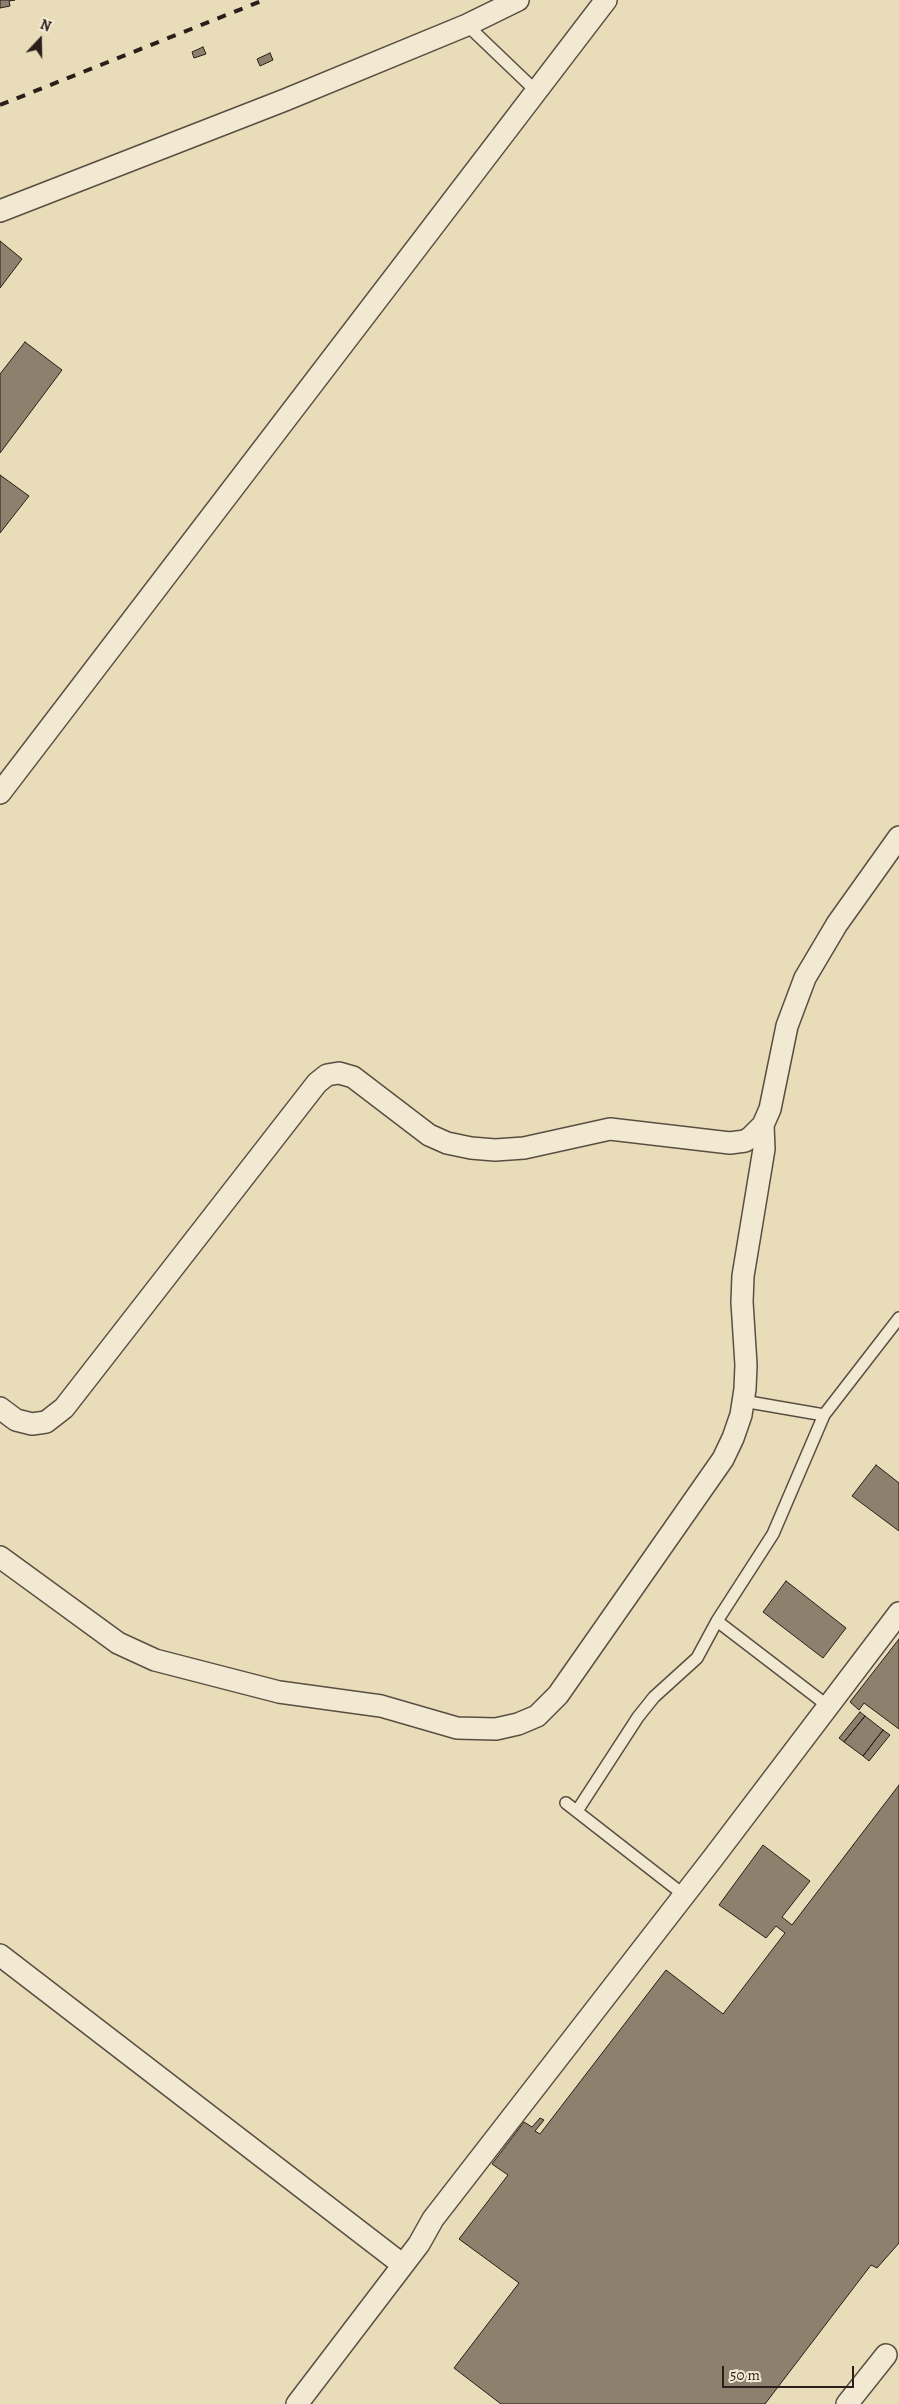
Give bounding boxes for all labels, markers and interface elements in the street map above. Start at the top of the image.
north arrow [15,15,65,65]
text: N [37,15,54,36]
scale bar [724,2356,856,2388]
text: 50 m [730,2365,760,2385]

